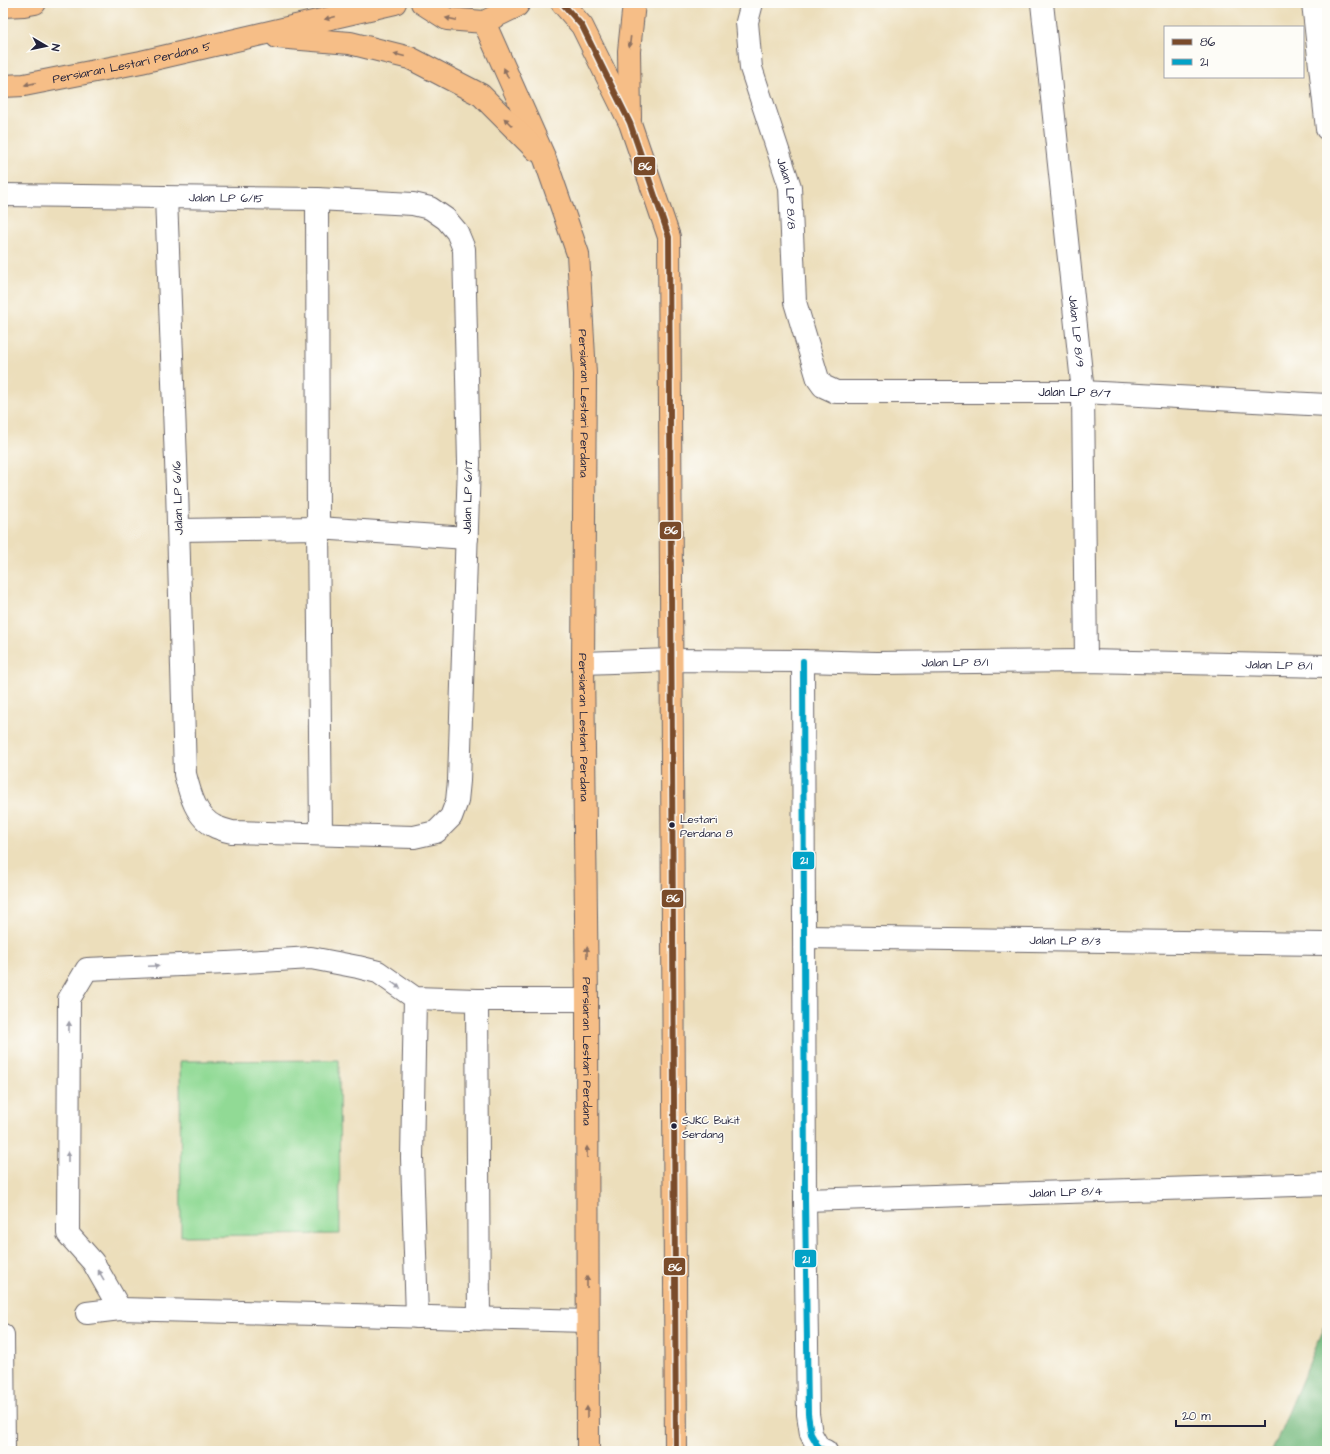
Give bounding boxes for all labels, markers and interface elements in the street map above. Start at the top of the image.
one-way arrow [324,15,336,21]
one-way arrow [445,16,457,22]
north arrow [26,26,66,66]
legend [1164,26,1304,78]
text: 86 [1200,34,1216,51]
one-way arrow [627,36,633,48]
street label: Persiaran Lestari Perdana 5 [51,37,213,88]
text: N [47,43,63,52]
one-way arrow [393,51,405,57]
text: 21 [1200,54,1209,71]
one-way arrow [503,66,509,78]
one-way arrow [24,81,36,87]
one-way arrow [503,117,513,127]
street label: Jalan LP 8/8 [772,155,800,230]
line badge: 86 [633,156,656,176]
text: 86 [638,159,652,174]
street label: Jalan LP 6/15 [188,189,264,207]
street label: Jalan LP 8/9 [1064,294,1089,368]
street label: Persiaran Lestari Perdana [574,329,594,478]
street label: Jalan LP 8/7 [1038,384,1112,402]
street label: Jalan LP 6/17 [459,459,477,534]
street label: Jalan LP 6/16 [168,460,188,535]
line badge: 86 [659,521,682,540]
text: 86 [664,523,678,538]
street label: Persiaran Lestari Perdana [574,653,593,802]
street label: Jalan LP 8/1 [921,653,989,671]
street label: Jalan LP 8/1 [1245,656,1313,674]
place label: Lestari Perdana 8 [680,812,733,841]
marker: Lestari Perdana 8 [667,820,677,830]
line badge: 21 [792,851,815,870]
text: 21 [799,853,808,868]
line badge: 86 [661,889,684,908]
text: 86 [666,891,680,906]
street label: Jalan LP 8/3 [1029,932,1101,949]
one-way arrow [584,945,590,958]
one-way arrow [148,963,160,970]
street label: Persiaran Lestari Perdana [578,977,596,1126]
one-way arrow [391,981,402,989]
one-way arrow [66,1020,72,1033]
place label: SJKC Bukit Serdang [682,1113,741,1143]
marker: SJKC Bukit Serdang [669,1121,679,1131]
one-way arrow [584,1145,590,1158]
one-way arrow [65,1150,71,1163]
street label: Jalan LP 8/4 [1029,1182,1103,1202]
line badge: 21 [794,1249,817,1268]
text: 21 [801,1252,810,1267]
line badge: 86 [663,1257,686,1276]
text: 86 [668,1260,682,1275]
one-way arrow [97,1269,104,1281]
one-way arrow [584,1275,590,1288]
scale bar [1176,1402,1265,1428]
one-way arrow [584,1405,590,1418]
text: 20 m [1182,1408,1211,1425]

